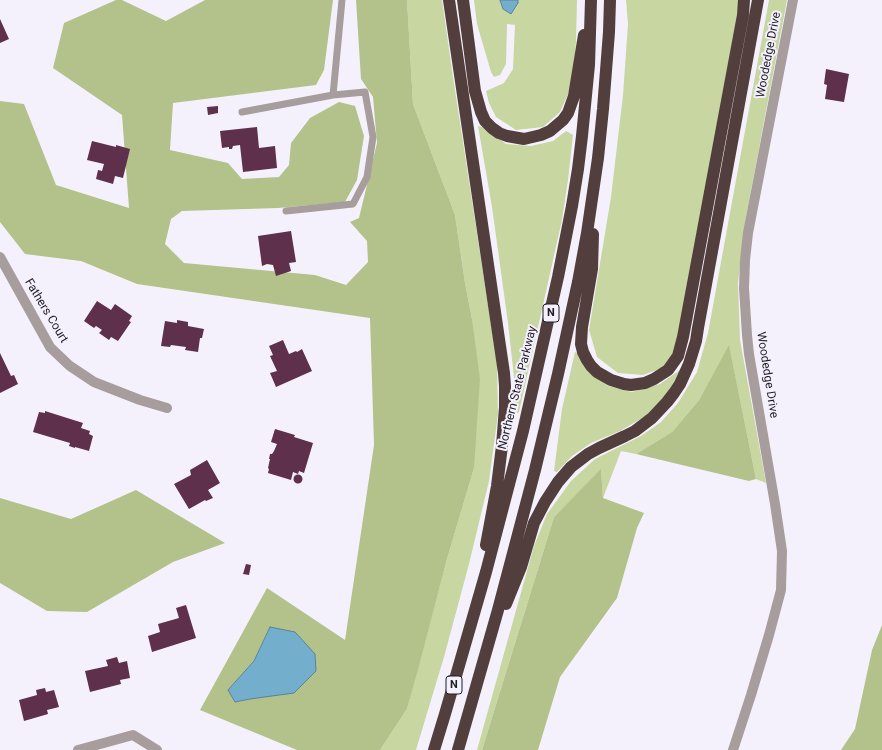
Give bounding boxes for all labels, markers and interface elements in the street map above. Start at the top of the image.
street label: Woodedge Drive [754,11,784,99]
street label: Fathers Court [21,276,71,346]
road number: N [543,304,559,322]
street label: Northern State Parkway [496,325,540,451]
street label: Woodedge Drive [753,331,781,419]
road number: N [446,676,462,694]

